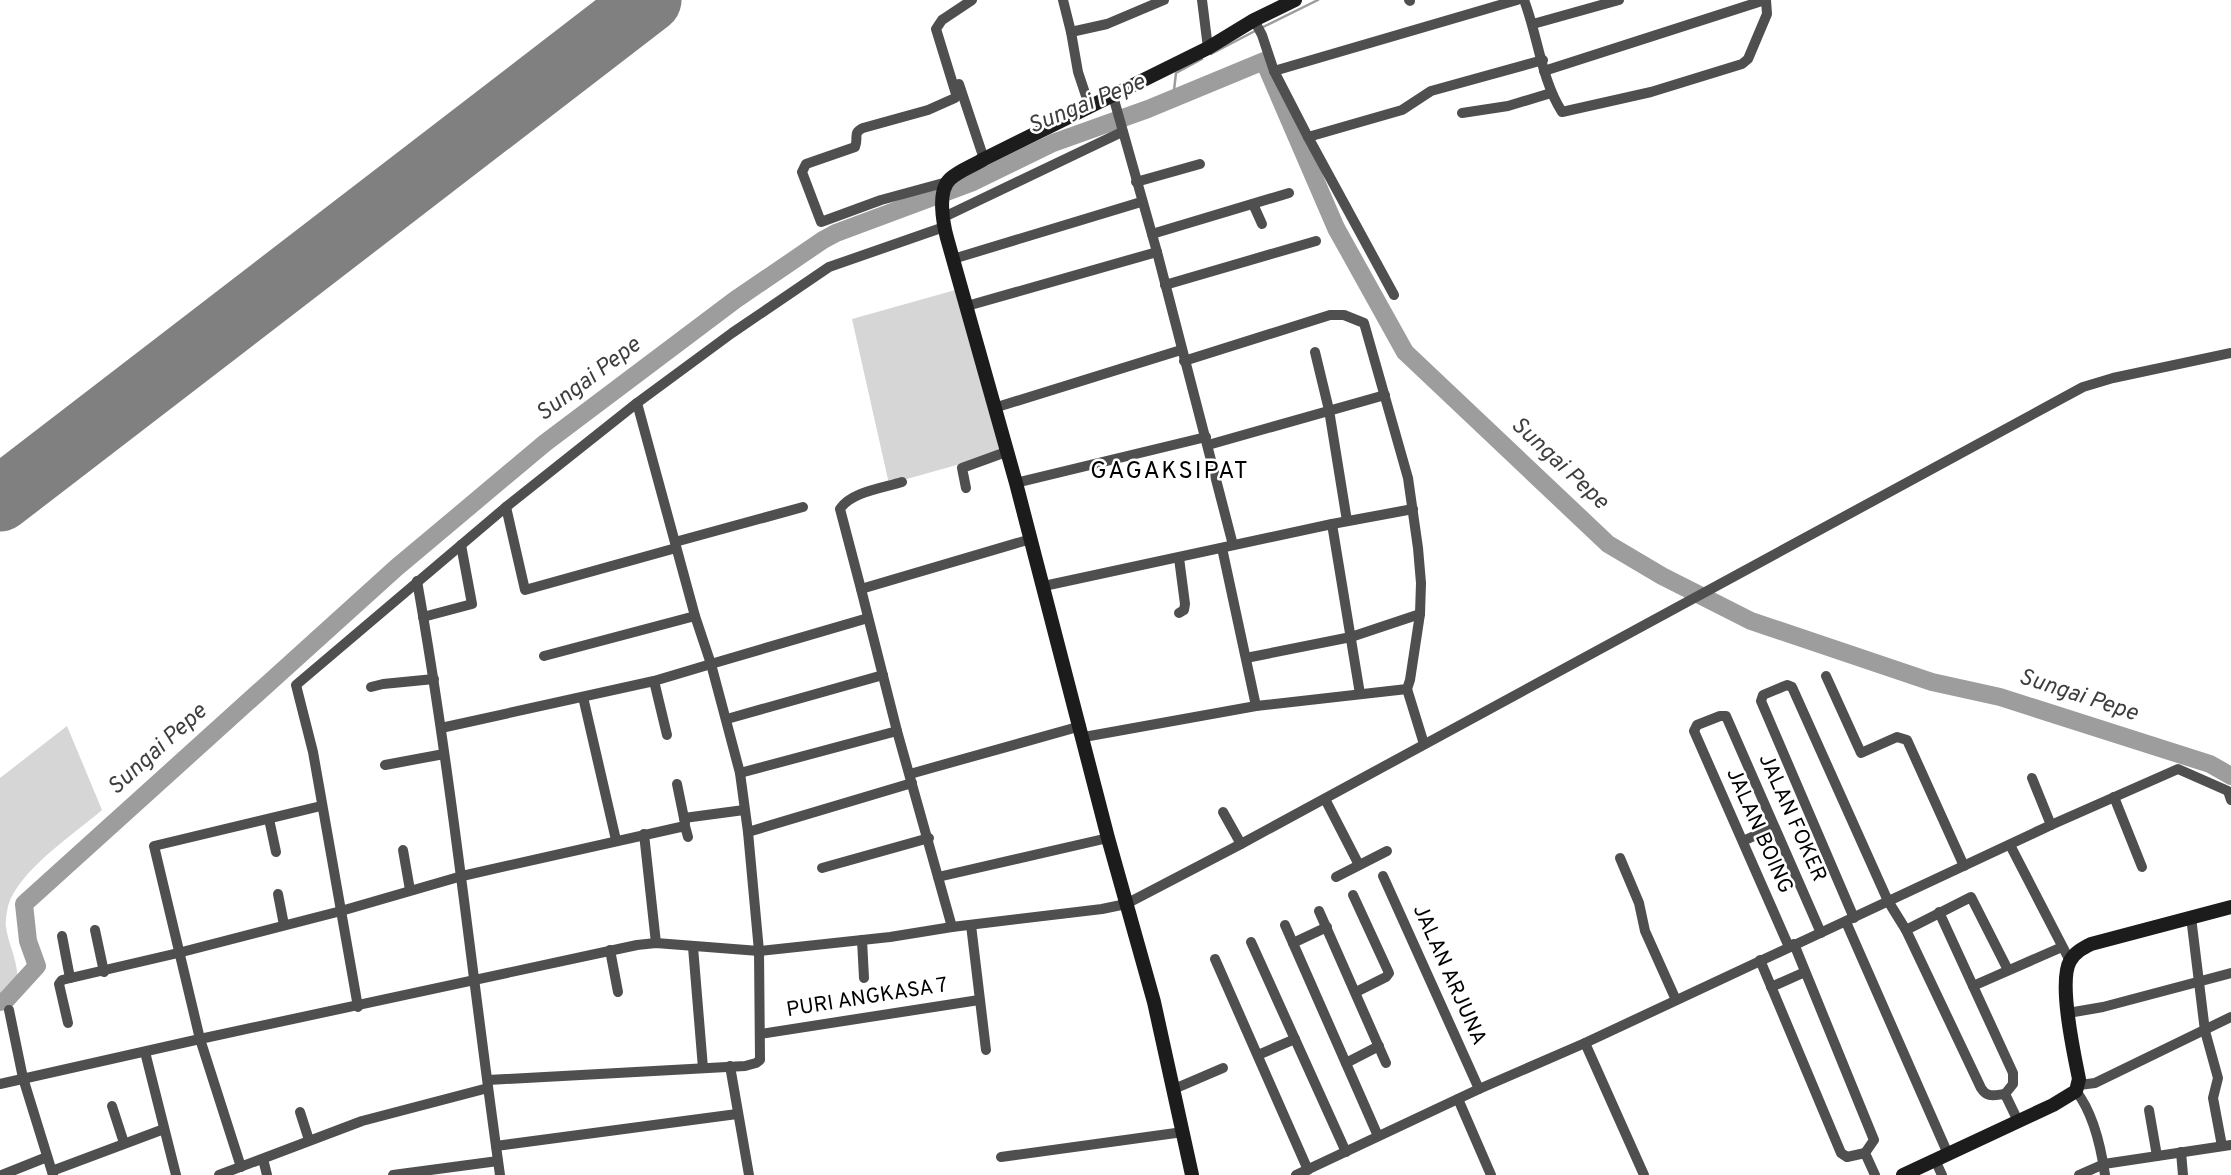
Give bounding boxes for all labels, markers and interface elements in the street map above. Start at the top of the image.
water label: Sungai Pepe [1024,68,1151,142]
water label: Sungai Pepe [531,331,648,429]
water label: Sungai Pepe [1504,411,1615,517]
district label: GAGAKSIPAT [1090,457,1250,487]
water label: Sungai Pepe [2015,663,2142,729]
water label: Sungai Pepe [102,697,214,802]
street label: JALAN FOKER [1752,750,1832,886]
street label: JALAN BOING [1719,764,1799,898]
street label: JALAN ARJUNA [1406,900,1492,1050]
street label: PURI ANGKASA 7 [785,972,949,1024]

